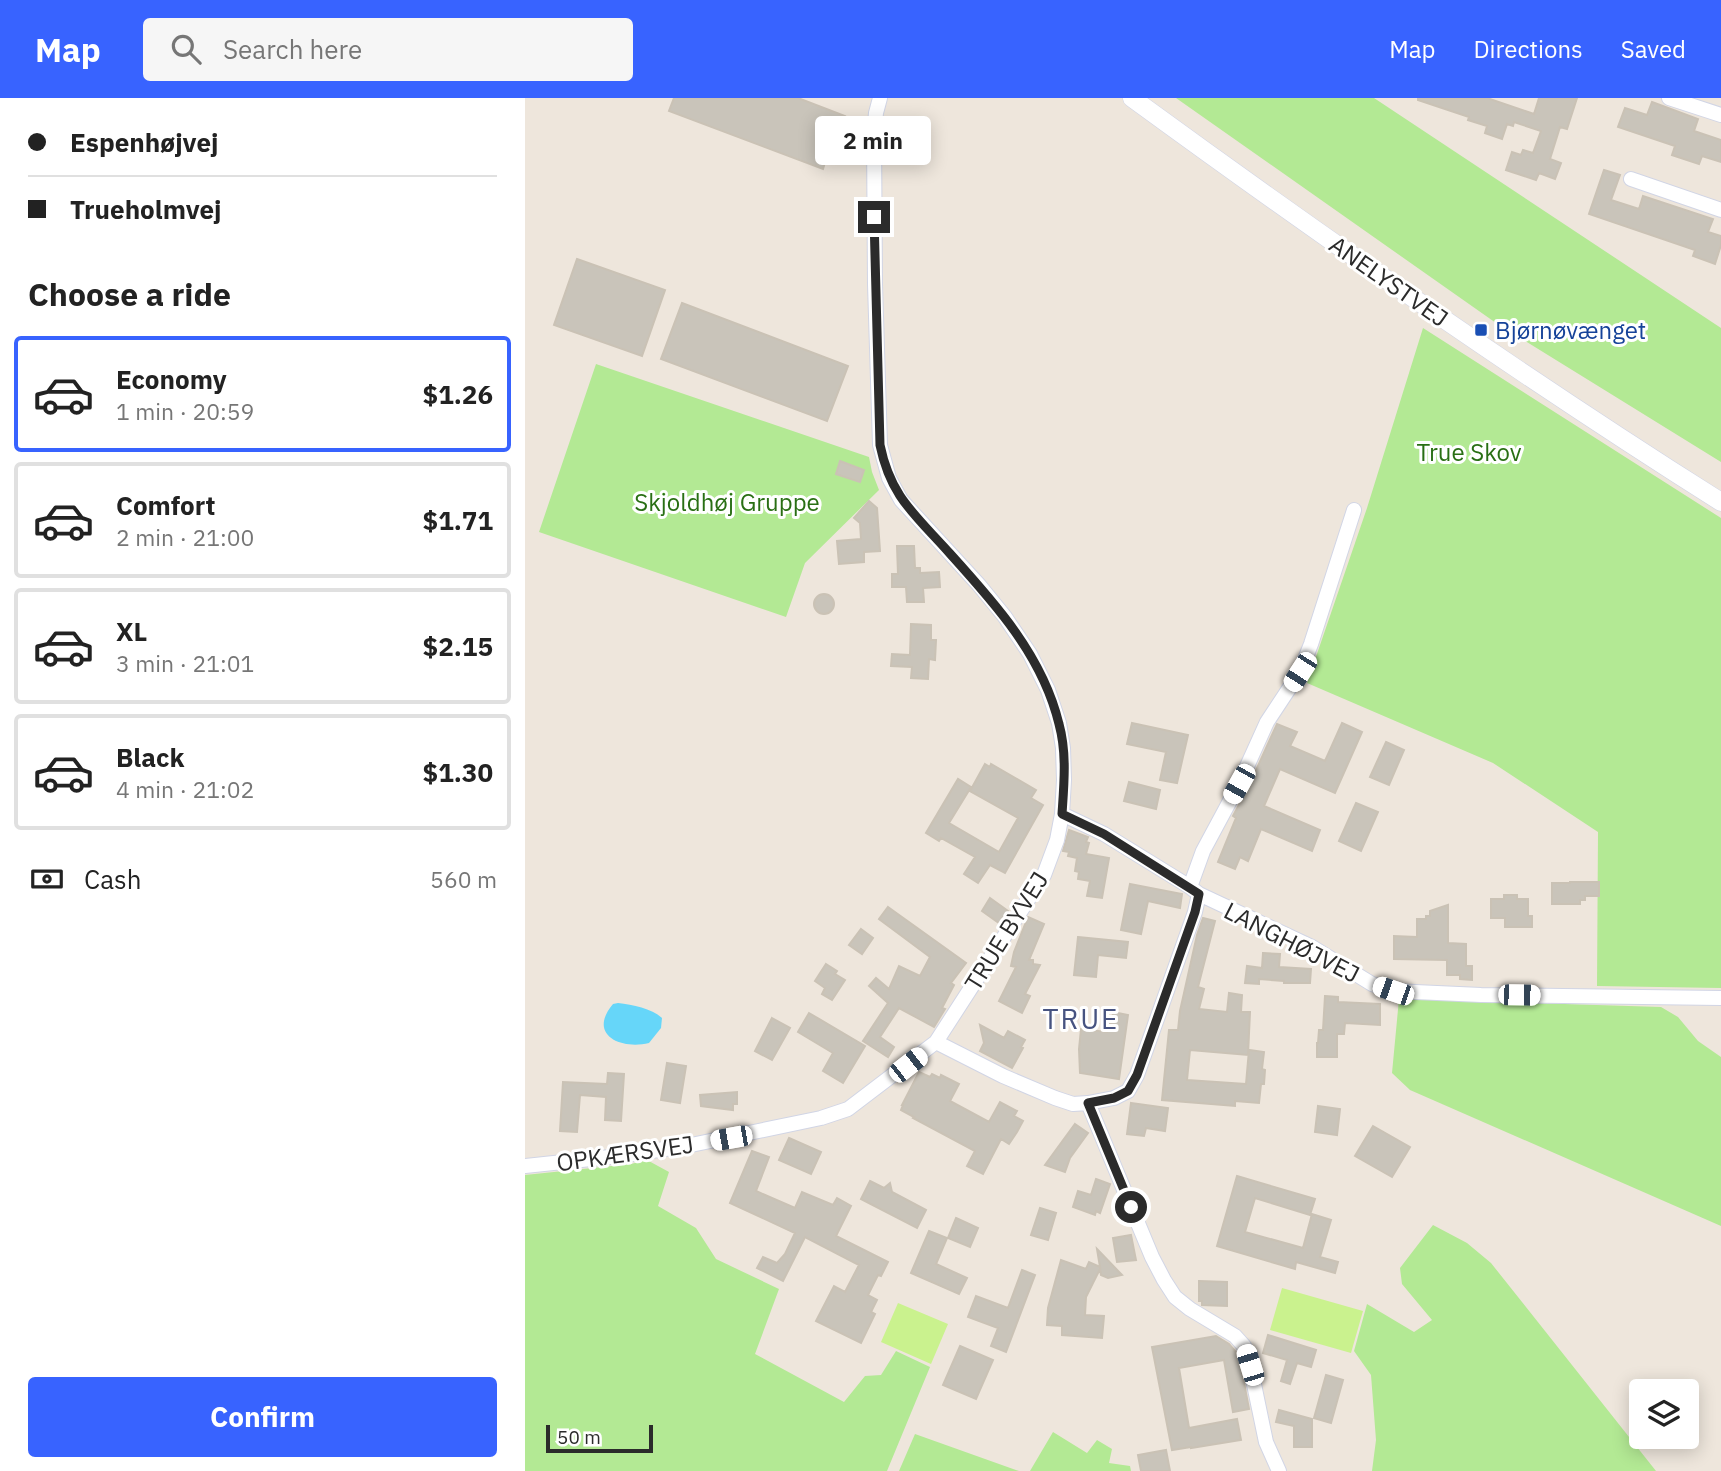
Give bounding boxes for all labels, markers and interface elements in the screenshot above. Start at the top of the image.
search box [143,18,633,81]
text: Map [35,28,101,71]
icon: search [167,30,205,68]
text: Search here [223,32,362,66]
text: Map [1389,33,1435,65]
text: Directions [1473,33,1583,65]
text: Saved [1621,33,1686,65]
callout: 2 min [816,116,932,164]
text: Espenhøjvej [70,125,218,159]
text: 2 min [843,125,903,155]
text: Trueholmvej [70,192,222,226]
route end [858,201,890,233]
street label: ANELYSTVEJ [1323,228,1455,334]
text: Choose a ride [28,273,231,315]
place label: Bjørnøvænget [1495,314,1646,346]
marker: Bjørnøvænget [1473,322,1489,338]
text: Economy [116,362,227,396]
icon: car [32,363,95,426]
text: $1.26 [423,377,493,411]
text: 1 min · 20:59 [116,396,254,426]
park label: True Skov [1416,436,1522,468]
park label: Skjoldhøj Gruppe [634,486,820,518]
text: Comfort [116,488,215,522]
icon: car [32,489,95,552]
text: $1.71 [423,503,493,537]
text: 2 min · 21:00 [116,522,254,552]
text: XL [116,614,147,648]
icon: car [32,615,95,678]
text: $2.15 [423,629,493,663]
text: 3 min · 21:01 [116,648,254,678]
car [1280,649,1321,695]
text: Black [116,740,184,774]
icon: car [32,741,95,804]
text: $1.30 [423,755,493,789]
car [1220,761,1259,807]
text: 4 min · 21:02 [116,774,254,804]
icon: cash [28,860,66,898]
text: Cash [84,862,141,896]
text: 560 m [430,864,497,894]
street label: TRUE BYVEJ [957,865,1055,997]
street label: LANGHØJVEJ [1219,894,1365,990]
car [1370,974,1417,1008]
car [1498,984,1541,1006]
district label: TRUE [1043,1000,1119,1037]
car [885,1044,932,1086]
car [709,1124,754,1152]
street label: OPKÆRSVEJ [554,1128,696,1178]
route start [1115,1191,1147,1223]
car [1234,1342,1267,1388]
button: Confirm [28,1377,497,1457]
map controls [1629,1379,1699,1449]
button: layers [1629,1379,1699,1449]
scale bar [546,1422,653,1454]
text: 50 m [557,1425,601,1449]

